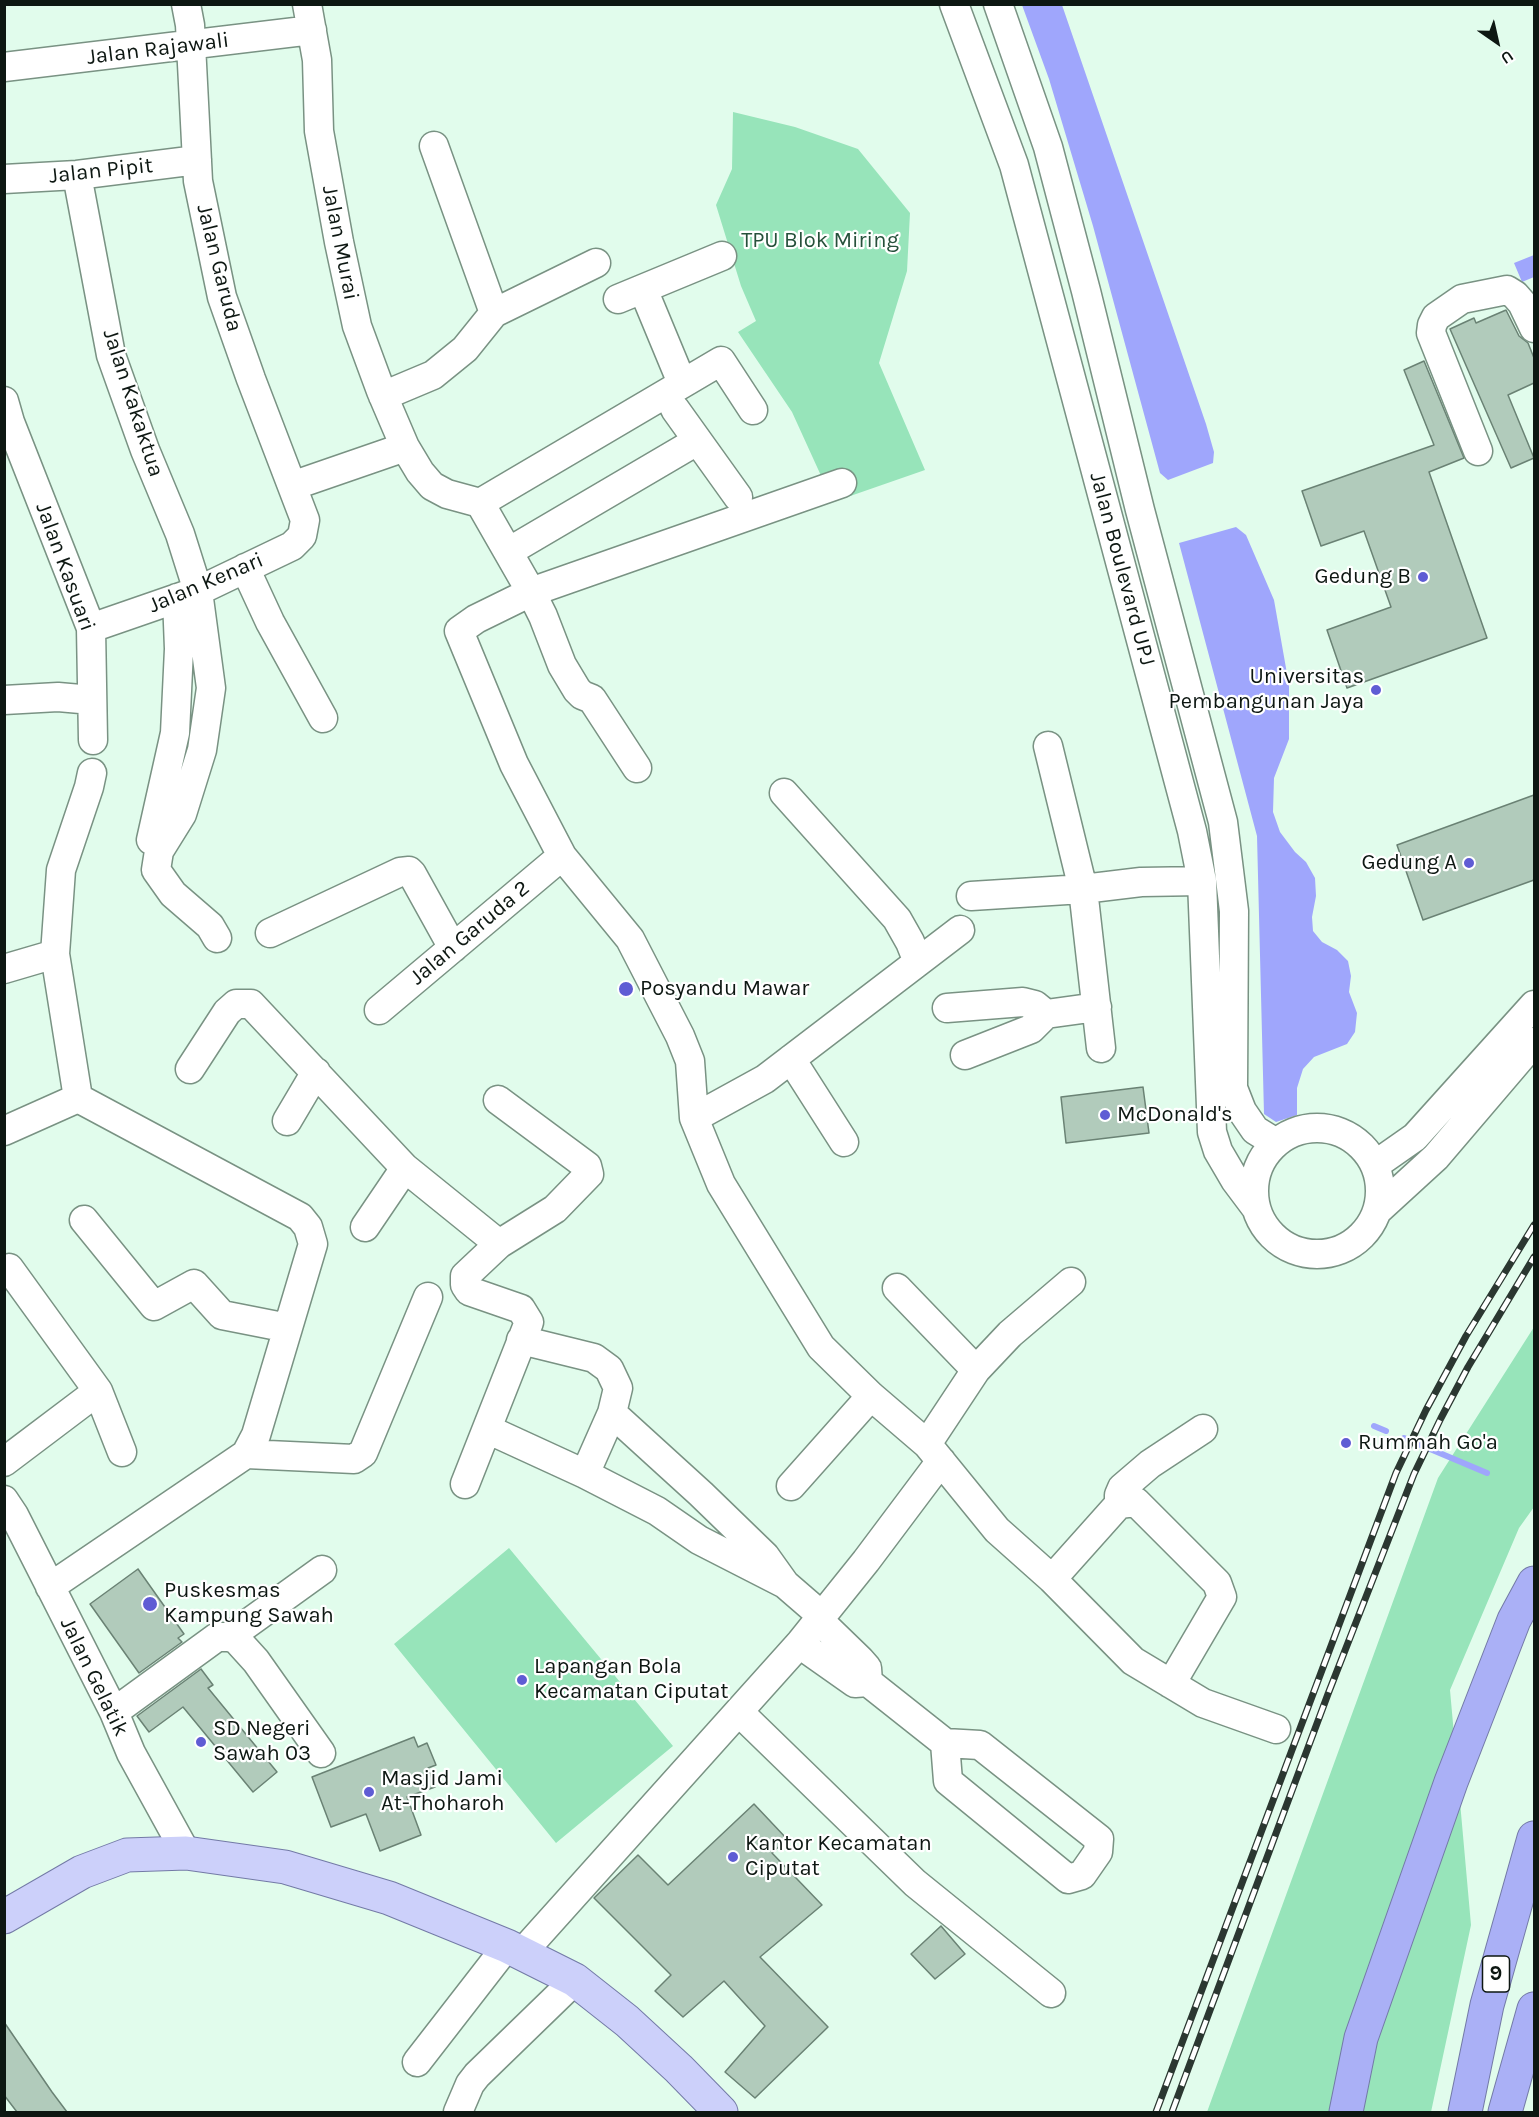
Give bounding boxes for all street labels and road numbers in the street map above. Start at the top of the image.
street label: Jalan Rajawali [85,27,231,71]
street label: Jalan Pipit [48,152,154,190]
street label: Jalan Murai [316,183,364,303]
street label: Jalan Garuda [190,202,248,334]
street label: Jalan Kakaktua [97,326,169,480]
street label: Jalan Boulevard UPJ [1083,469,1161,669]
street label: Jalan Kasuari [30,499,100,635]
street label: Jalan Kenari [145,547,267,619]
street label: Jalan Garuda 2 [405,875,535,991]
street label: Jalan Gelatik [54,1613,134,1741]
road number: 9 [1482,1956,1510,1992]

